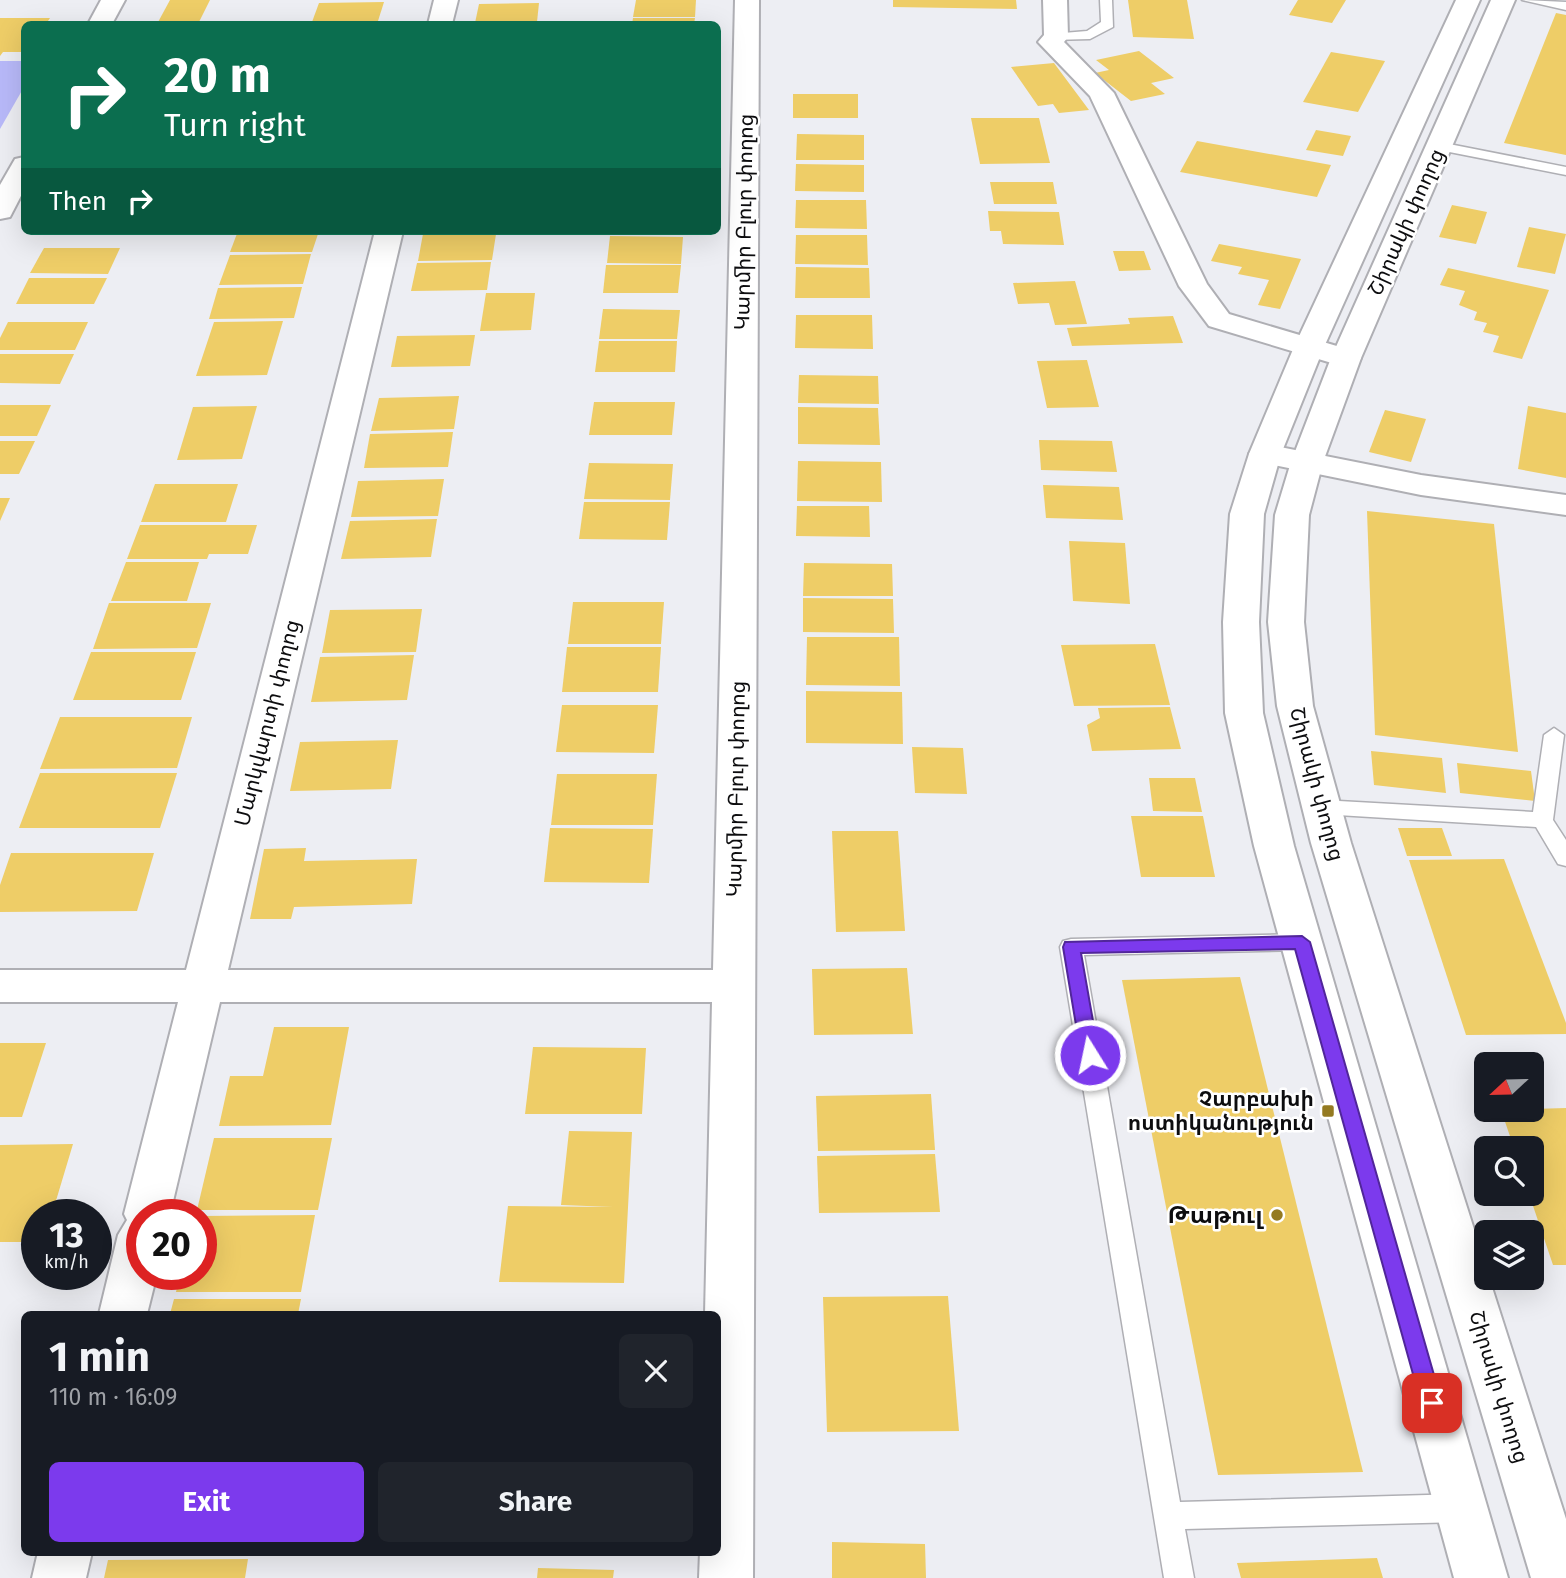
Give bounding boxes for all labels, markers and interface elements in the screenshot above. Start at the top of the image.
text: 20 m [164,46,271,105]
icon: right [49,49,140,140]
text: Turn right [164,106,306,144]
street label: Կարմիր Բլուր փողոց [729,114,759,330]
street label: Շիրակի փողոց [1362,145,1450,299]
icon: right [121,182,159,220]
text: Then [49,186,107,217]
street label: Մարկվարտի փողոց [229,617,305,829]
street label: Կարմիր Բլուր փողոց [721,681,751,897]
street label: Շիրակի փողոց [1284,704,1350,864]
position arrow [1053,1018,1127,1092]
north arrow [1474,1052,1544,1122]
map controls [1474,1052,1544,1290]
place label: Չարբախի ոստիկանություն [1128,1086,1314,1136]
marker: Չարբախի ոստիկանություն [1320,1103,1336,1119]
button: search [1474,1136,1544,1206]
speed limit sign: 20 [126,1199,217,1290]
place label: Թաթուլ [1168,1201,1264,1229]
marker: Թաթուլ [1269,1207,1285,1223]
text: 13 [49,1214,84,1256]
button: layers [1474,1220,1544,1290]
text: km/h [44,1251,89,1273]
street label: Շիրակի փողոց [1463,1308,1535,1466]
text: 1 min [49,1332,150,1382]
button: close [619,1334,693,1408]
pin [1402,1373,1462,1433]
text: 110 m · 16:09 [49,1383,177,1411]
icon: arrive [1413,1384,1451,1422]
button: Exit [49,1462,364,1542]
button: Share [378,1462,693,1542]

